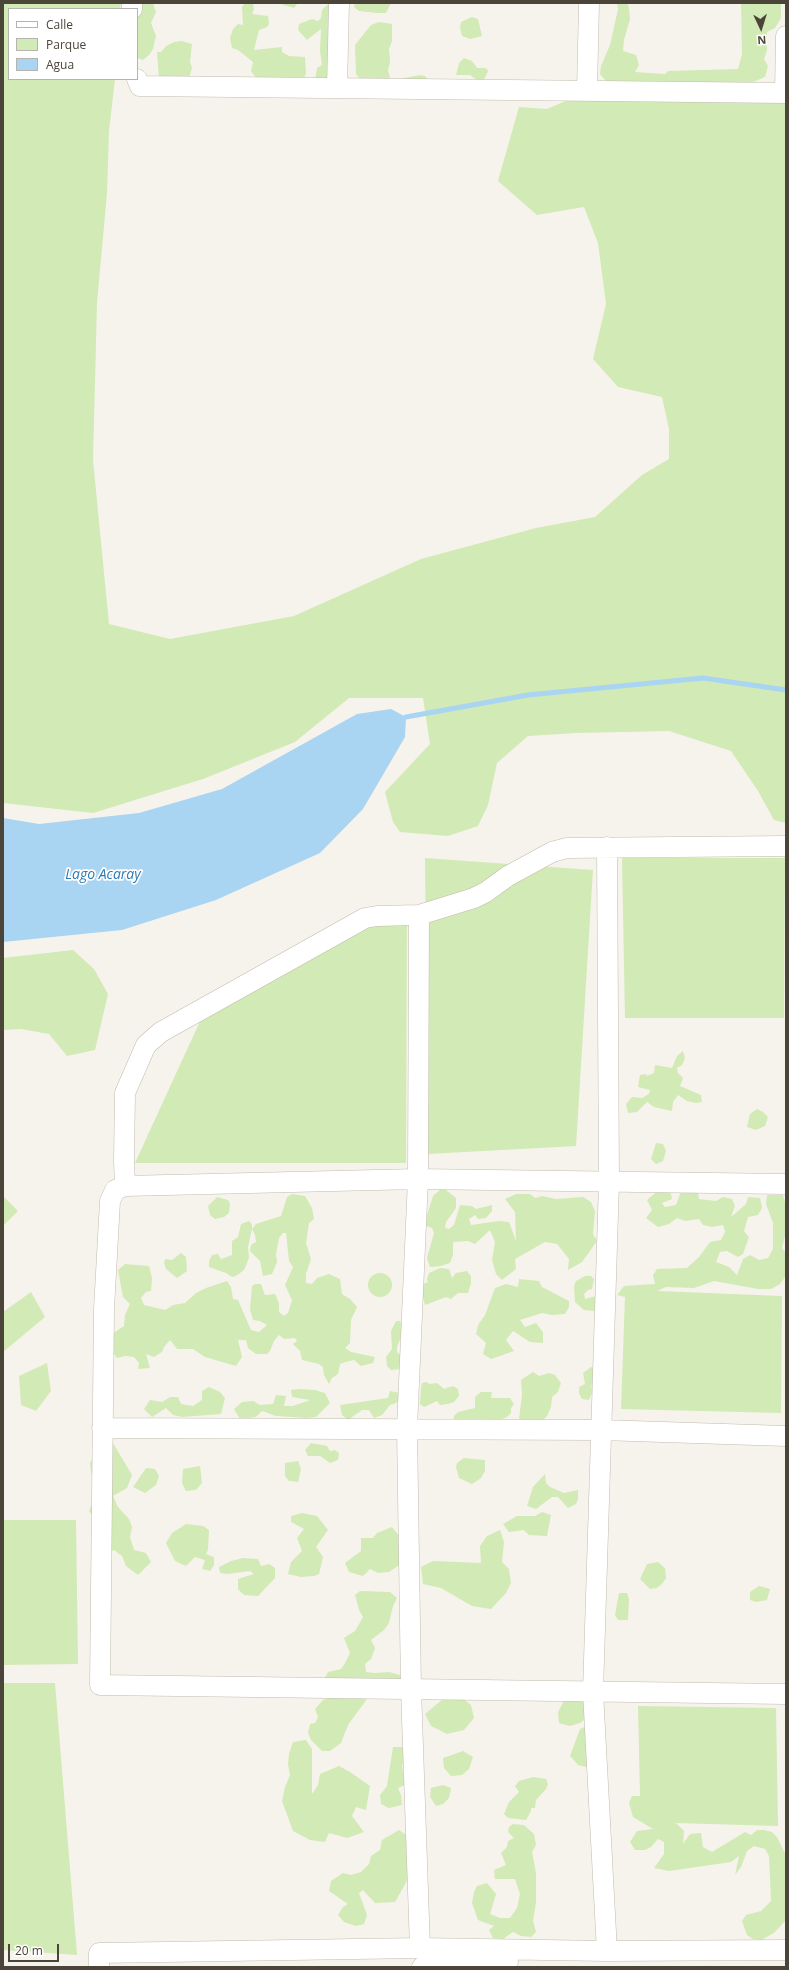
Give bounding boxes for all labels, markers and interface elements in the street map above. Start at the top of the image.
legend [8,8,138,80]
north arrow [741,8,781,48]
text: Calle [46,16,73,33]
text: N [757,33,767,48]
text: Parque [46,36,86,53]
text: Agua [46,56,74,73]
water label: Lago Acaray [65,867,141,883]
scale bar [10,1936,61,1962]
text: 20 m [15,1942,43,1959]

